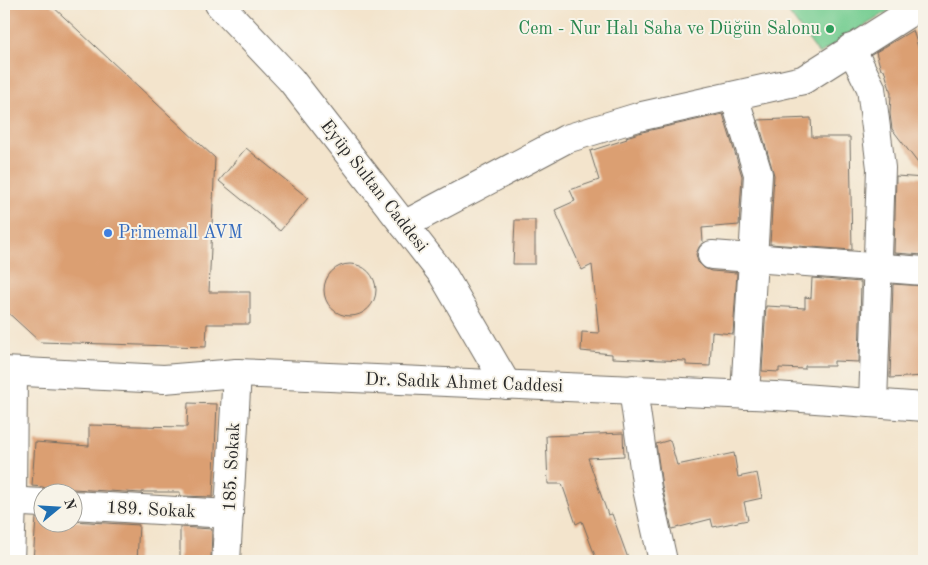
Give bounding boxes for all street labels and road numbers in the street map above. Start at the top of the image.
street label: Eyüp Sultan Caddesi [317,117,431,256]
street label: Dr. Sadık Ahmet Caddesi [365,371,564,395]
street label: 185. Sokak [221,422,243,512]
street label: 189. Sokak [106,499,196,521]

